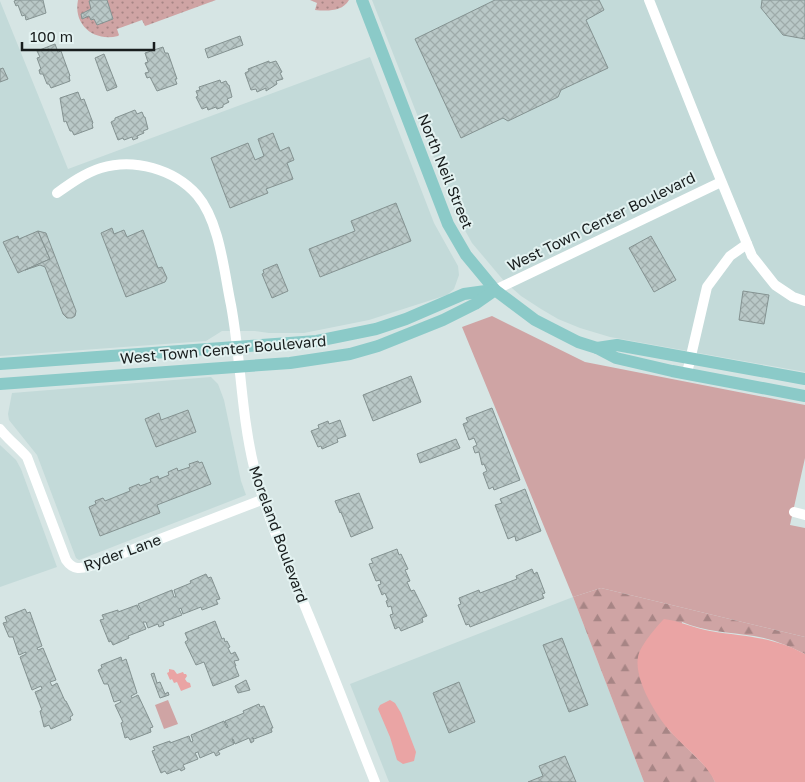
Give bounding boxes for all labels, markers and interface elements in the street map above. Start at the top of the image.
scale bar [22,20,155,52]
text: 100 m [30,27,73,45]
street label: North Neil Street [415,111,477,231]
street label: West Town Center Boulevard [504,168,698,274]
street label: West Town Center Boulevard [119,331,327,367]
street label: Moreland Boulevard [246,463,312,605]
street label: Ryder Lane [81,530,163,574]

